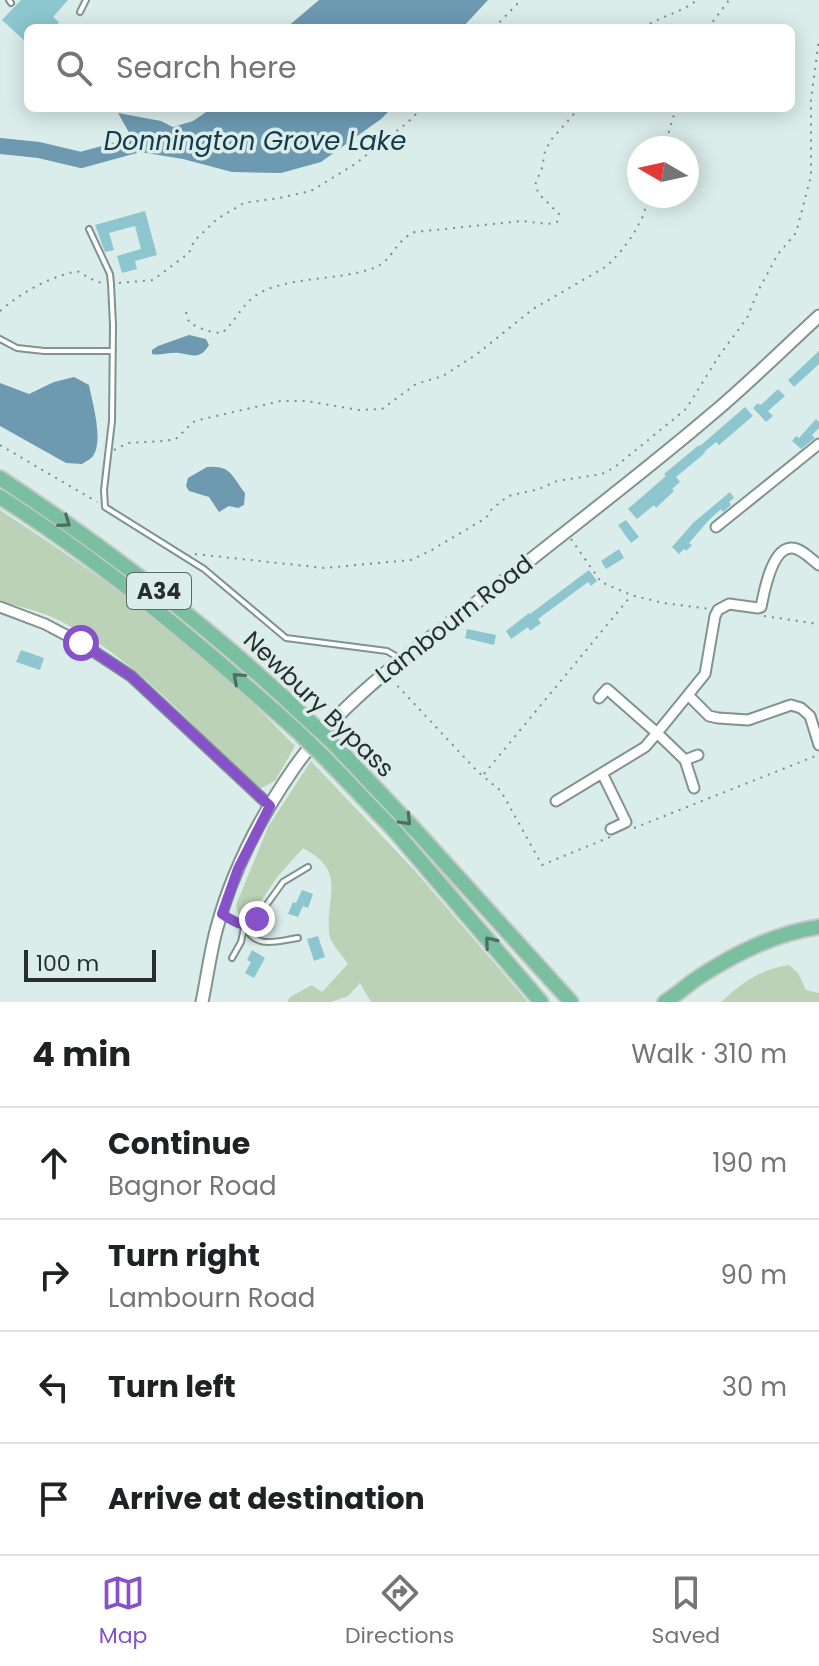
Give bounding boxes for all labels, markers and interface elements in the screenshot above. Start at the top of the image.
search box [24,24,795,112]
icon: search [52,46,96,90]
text: Search here [116,46,297,89]
water label: Donnington Grove Lake [104,123,406,159]
north arrow [627,136,699,208]
one-way arrow [56,512,70,527]
street label: Lambourn Road [368,547,540,691]
road number: A34 [127,573,191,609]
street label: Newbury Bypass [236,623,402,785]
route start [63,625,99,661]
one-way arrow [233,674,248,688]
one-way arrow [396,811,411,825]
route end [239,901,275,937]
one-way arrow [486,937,500,952]
scale bar [24,946,156,982]
text: 100 m [36,948,99,979]
text: 4 min [32,1030,131,1078]
text: Walk · 310 m [631,1036,787,1072]
text: Continue [108,1122,250,1165]
icon: ahead [32,1141,76,1185]
text: 190 m [712,1145,787,1181]
text: Bagnor Road [108,1168,277,1204]
text: Turn right [108,1234,260,1277]
icon: right [32,1253,76,1297]
text: 90 m [721,1257,787,1293]
text: Lambourn Road [108,1280,315,1316]
icon: left [32,1365,76,1409]
text: Turn left [108,1365,236,1408]
text: 30 m [722,1369,787,1405]
icon: arrive [32,1477,76,1521]
text: Arrive at destination [108,1477,425,1520]
tab: Map [99,1571,147,1652]
tab: Directions [345,1571,454,1652]
tab: Saved [652,1571,720,1652]

